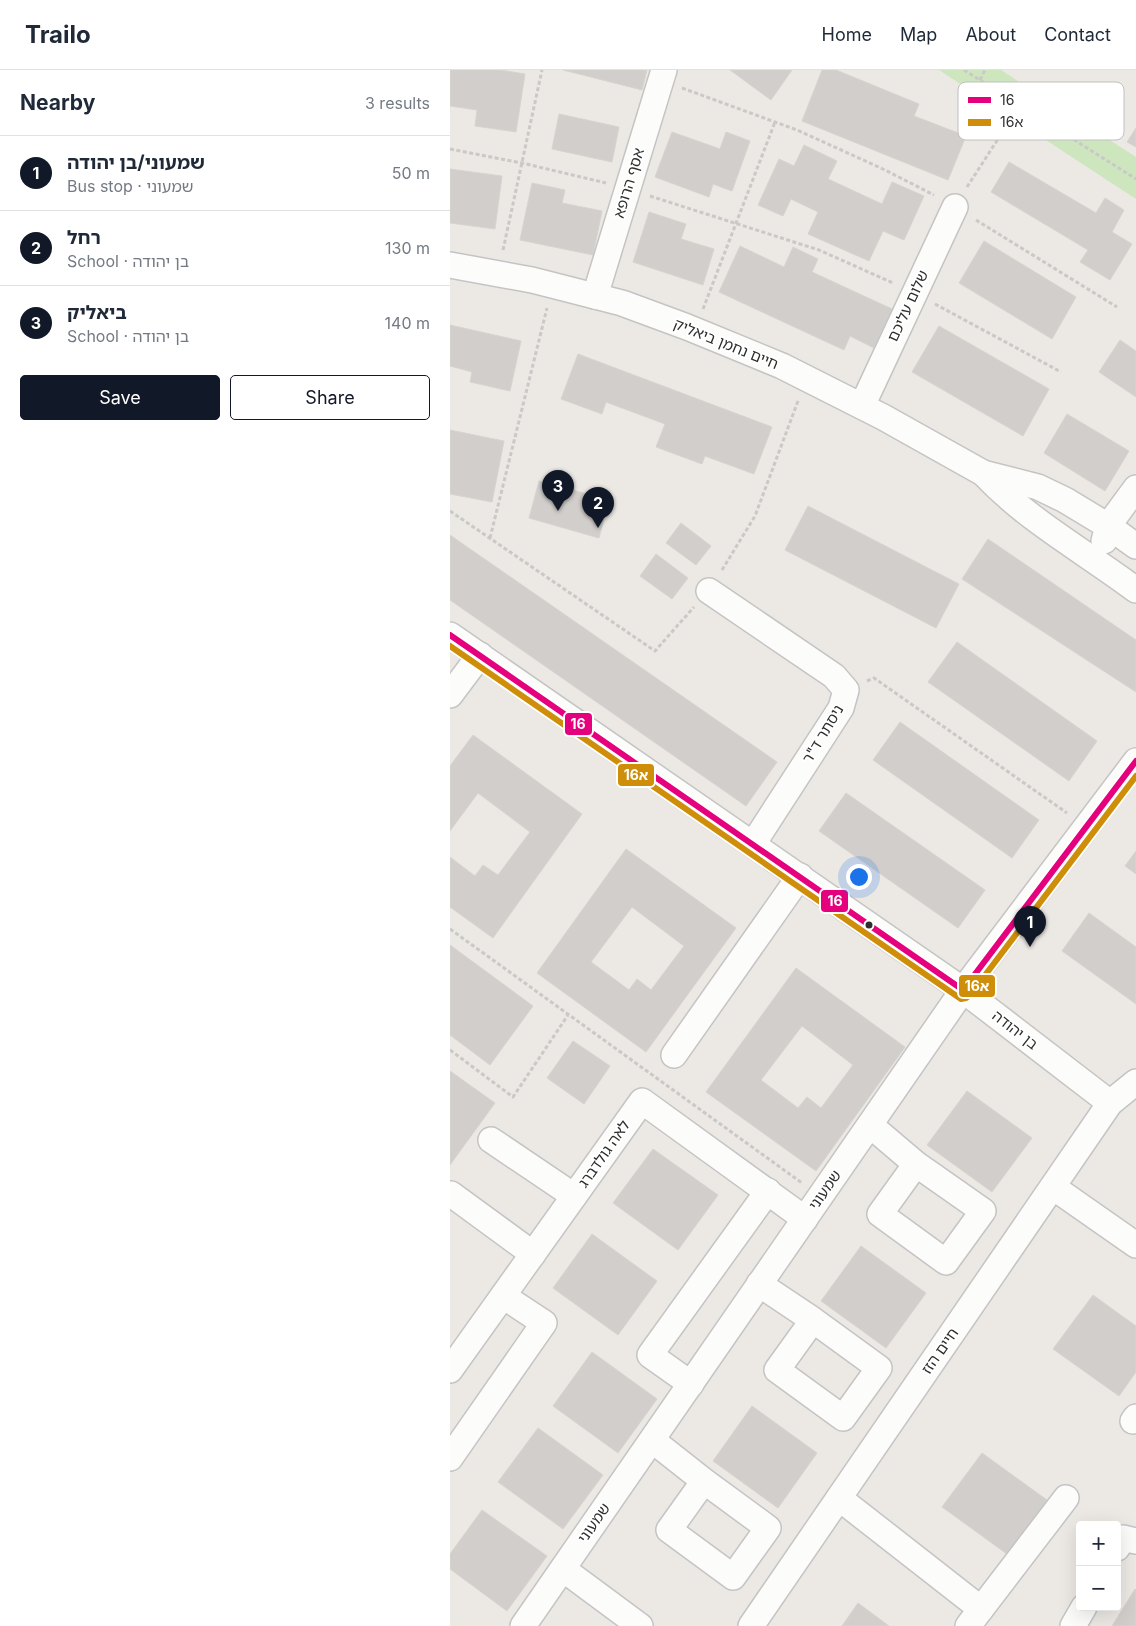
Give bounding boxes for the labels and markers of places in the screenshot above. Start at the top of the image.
pin: 3 [542,470,574,511]
pin: 2 [582,487,614,528]
pin: 1 [1014,906,1046,947]
unlabelled marker [864,920,874,930]

